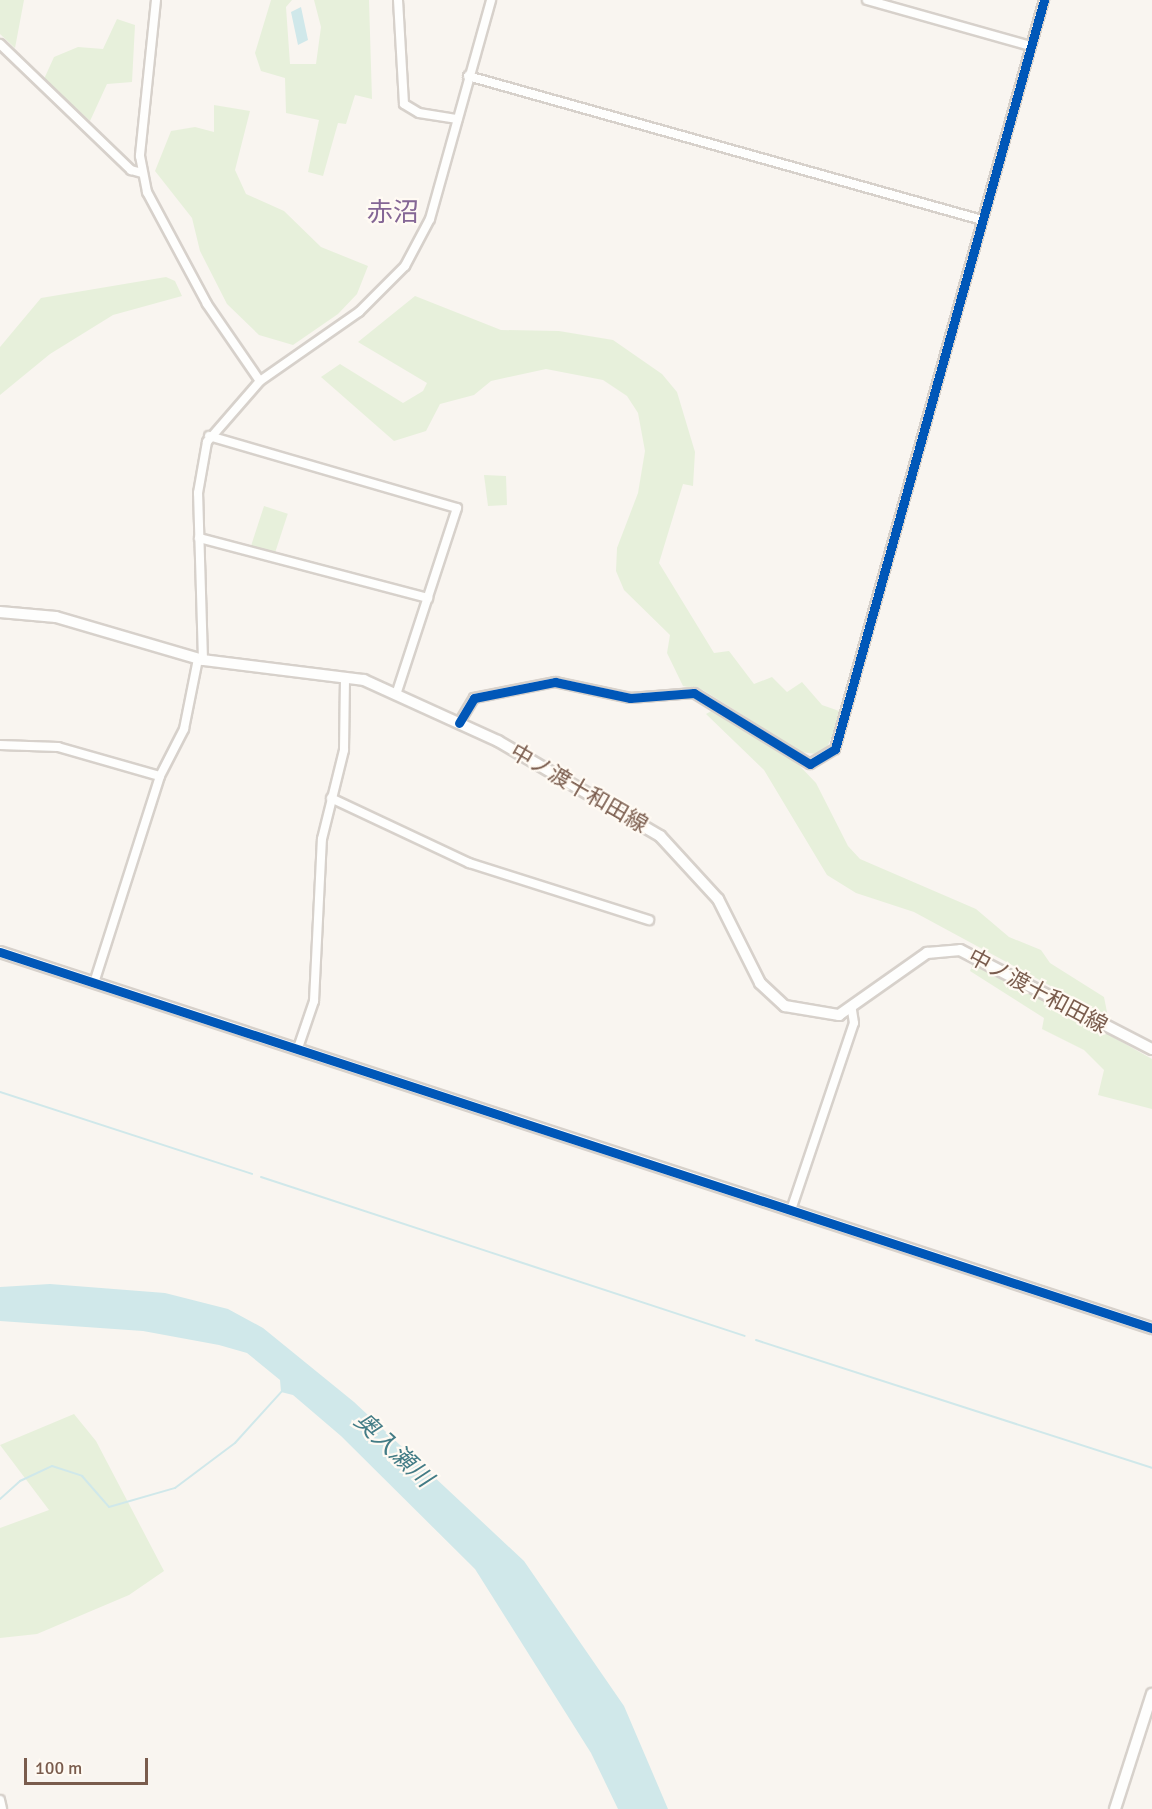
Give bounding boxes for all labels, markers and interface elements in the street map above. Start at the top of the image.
district label: 赤沼 [367,198,419,230]
street label: 中ノ渡十和田線 [506,738,652,838]
street label: 中ノ渡十和田線 [964,943,1112,1039]
water label: 奥入瀬川 [348,1407,438,1493]
scale bar [27,1746,152,1784]
text: 100 m [35,1757,82,1779]

